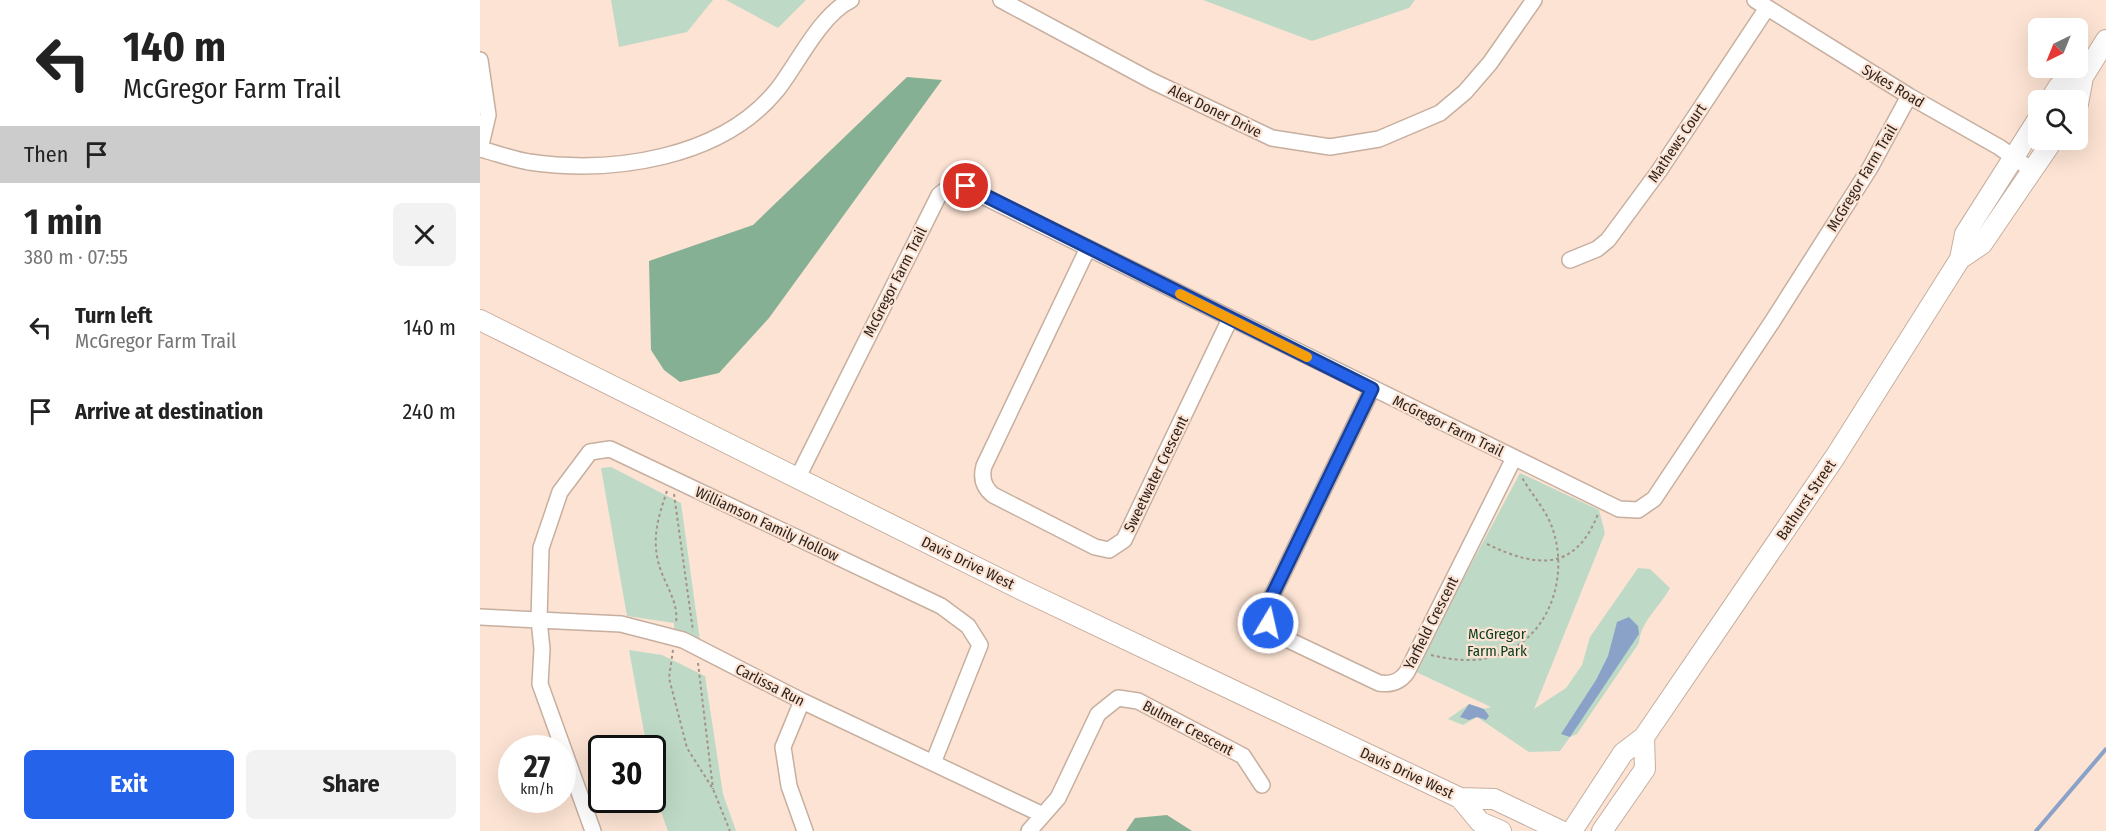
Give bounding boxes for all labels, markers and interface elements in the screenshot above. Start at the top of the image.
north arrow [2028,18,2088,78]
map controls [2028,18,2088,150]
text: 140 m [123,22,226,72]
icon: left [24,24,102,102]
street label: Sykes Road [1859,60,1927,112]
text: McGregor Farm Trail [123,73,341,105]
street label: Alex Doner Drive [1165,81,1265,141]
button: search [2028,90,2088,150]
street label: Mathews Court [1644,100,1710,186]
street label: McGregor Farm Trail [1823,121,1901,235]
icon: arrive [80,138,113,171]
text: Then [24,141,68,168]
pin [940,160,991,211]
icon: arrive [949,169,982,202]
text: 1 min [24,200,102,244]
button: close [393,203,456,266]
street label: McGregor Farm Trail [860,224,931,340]
text: 380 m · 07:55 [24,245,128,269]
text: Turn left [75,302,153,329]
icon: left [24,311,57,344]
text: 140 m [403,314,456,341]
text: McGregor Farm Trail [75,329,236,353]
street label: McGregor Farm Trail [1390,391,1506,461]
icon: arrive [24,395,57,428]
text: Arrive at destination [75,398,263,425]
text: 240 m [403,398,456,425]
street label: Sweetwater Crescent [1120,413,1192,535]
street label: Bathurst Street [1773,456,1840,544]
street label: Williamson Family Hollow [692,483,842,565]
street label: Davis Drive West [919,533,1017,593]
street label: Yarfield Crescent [1400,573,1462,673]
position arrow [1236,591,1300,655]
park label: McGregor Farm Park [1467,625,1527,660]
street label: Carlissa Run [732,660,808,710]
street label: Bulmer Crescent [1140,697,1236,759]
speed limit sign: 30 [588,735,666,813]
street label: Davis Drive West [1357,743,1457,803]
text: 27 [524,749,550,785]
button: Exit [24,750,234,819]
button: Share [246,750,456,819]
text: km/h [520,780,554,798]

